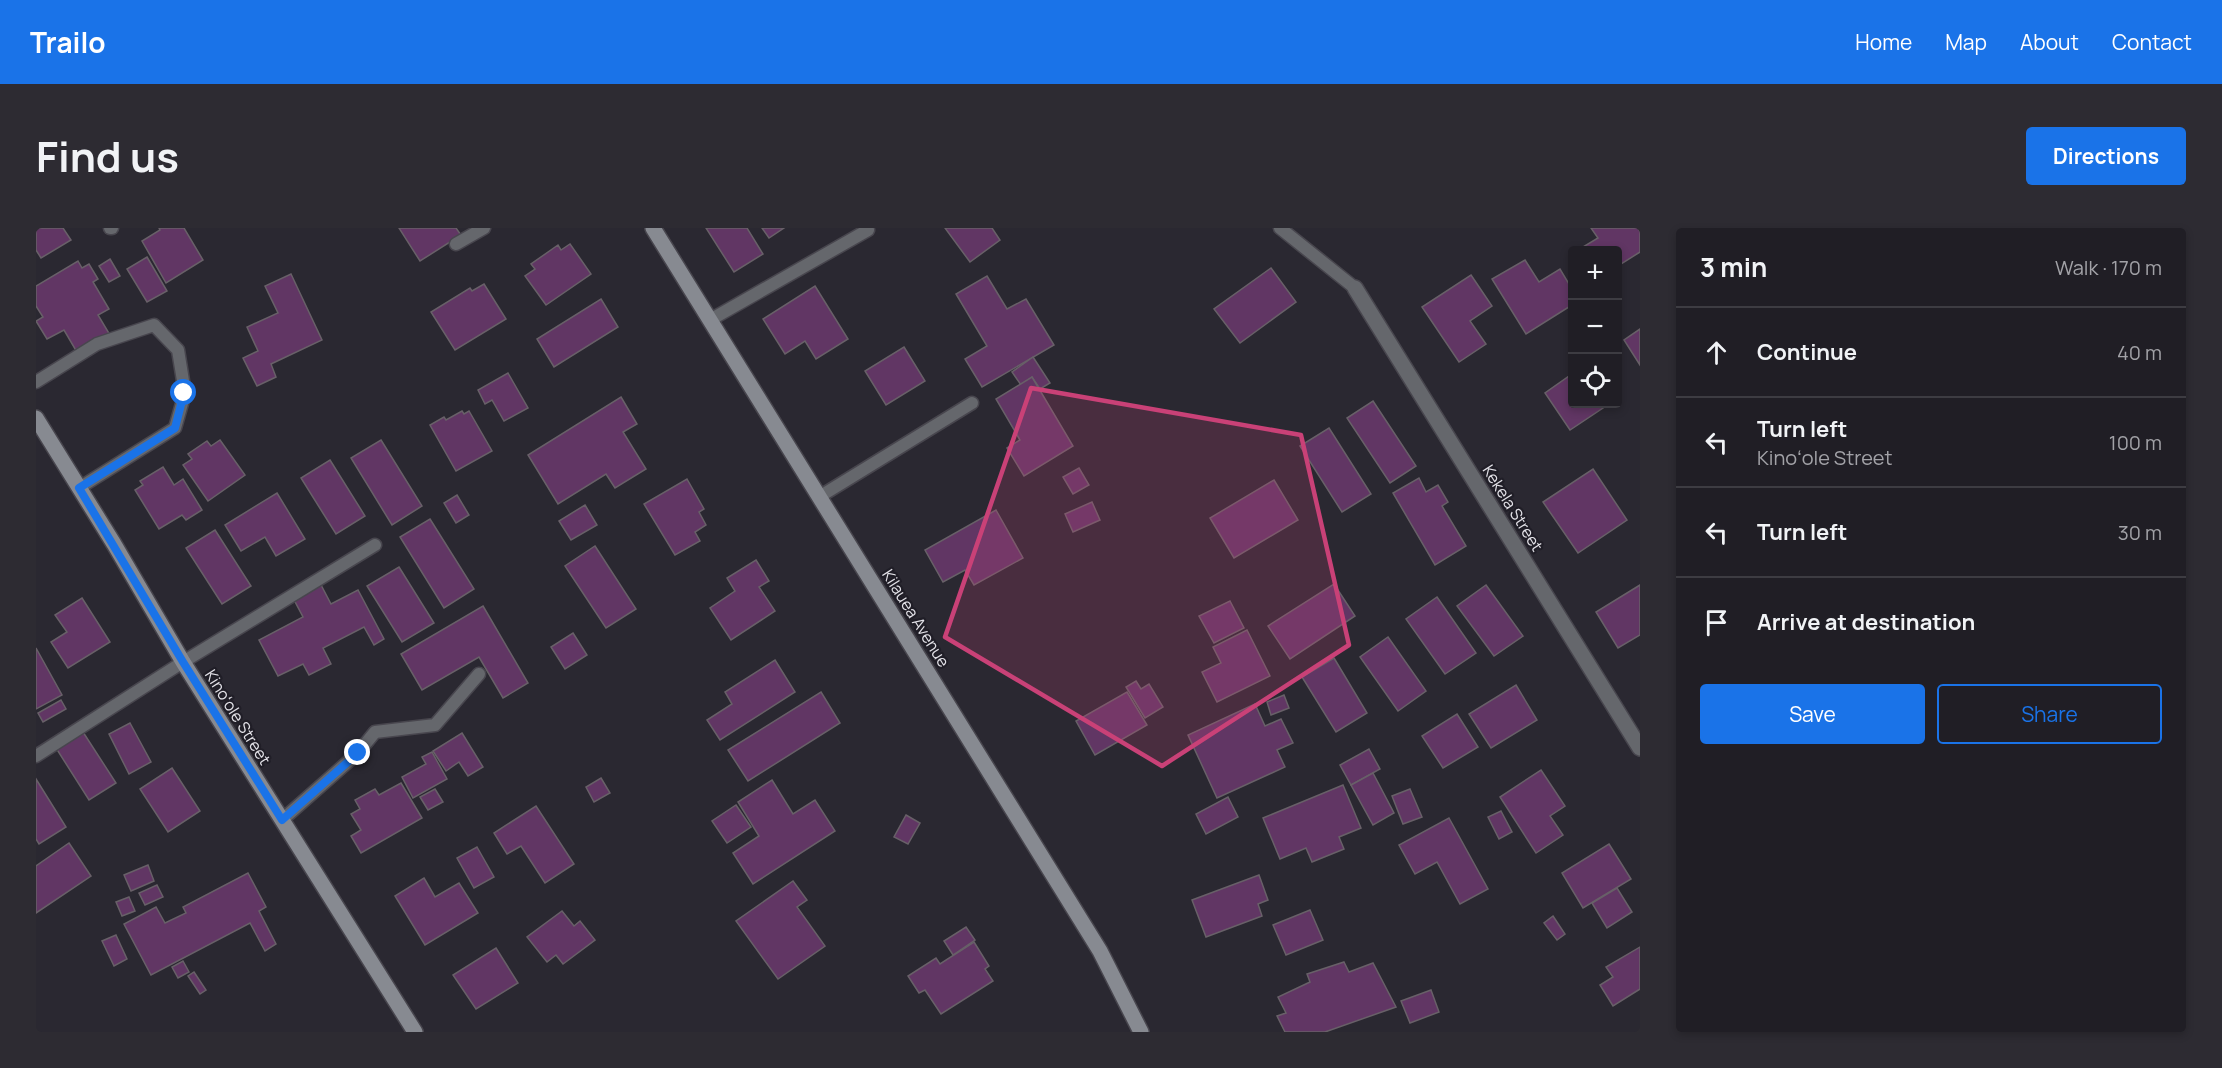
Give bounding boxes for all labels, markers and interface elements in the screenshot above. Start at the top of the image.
text: Trailo [30,23,106,61]
text: Home [1855,28,1912,56]
text: Map [1945,28,1987,56]
text: About [2020,28,2079,56]
text: Contact [2112,28,2192,56]
text: Find us [36,127,179,185]
button: Directions [2026,127,2186,185]
map controls [1568,246,1622,408]
button: + [1568,246,1622,300]
text: 3 min [1700,249,1767,285]
text: Walk · 170 m [2055,254,2162,281]
button: − [1568,300,1622,354]
icon: ahead [1700,336,1733,369]
text: Continue [1757,337,1857,367]
text: 40 m [2117,339,2162,366]
button: locate [1568,354,1622,408]
route start [170,379,196,405]
text: Turn left [1757,414,1847,444]
icon: left [1700,426,1733,459]
text: 100 m [2109,429,2162,456]
text: Kinoʻole Street [1757,444,1893,471]
street label: Kekela Street [1478,461,1548,555]
icon: left [1700,516,1733,549]
text: Turn left [1757,517,1847,547]
text: 30 m [2118,519,2162,546]
street label: Kilauea Avenue [877,565,955,671]
icon: arrive [1700,606,1733,639]
text: Arrive at destination [1757,607,1975,637]
street label: Kinoʻole Street [200,665,276,769]
button: Save [1700,684,1925,744]
button: Share [1937,684,2162,744]
route end [344,739,370,765]

